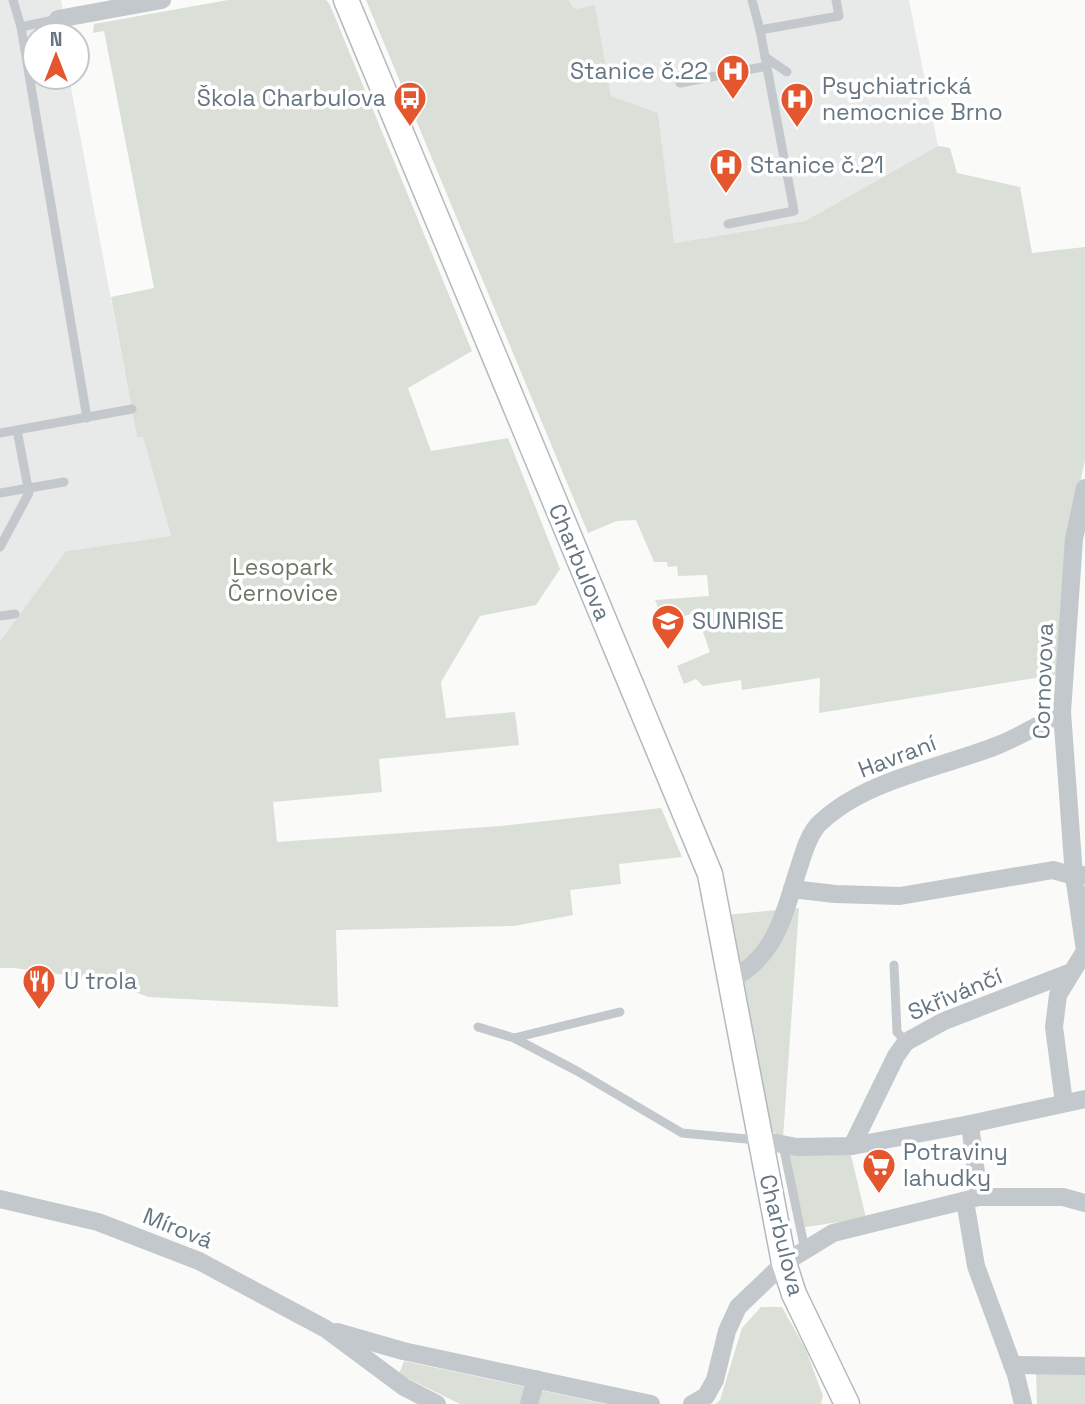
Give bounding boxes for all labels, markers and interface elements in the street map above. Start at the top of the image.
north arrow [21,21,91,91]
text: N [50,27,62,52]
hospital icon: Stanice č.22 [714,52,752,101]
place label: Stanice č.22 [570,56,708,86]
place label: Psychiatrická nemocnice Brno [822,71,1003,127]
bus stop icon: Škola Charbulova [391,79,429,128]
hospital icon: Psychiatrická nemocnice Brno [778,80,816,129]
place label: Škola Charbulova [197,83,386,113]
hospital icon: Stanice č.21 [707,146,745,195]
place label: Stanice č.21 [750,150,884,180]
street label: Charbulova [542,499,618,625]
park label: Lesopark Černovice [228,552,338,608]
school or university icon: SUNRISE [649,602,687,651]
place label: SUNRISE [692,606,784,636]
street label: Cornovova [1026,622,1060,740]
street label: Havraní [854,727,941,785]
street label: Skřivánčí [903,961,1007,1027]
restaurant icon: U trola [20,962,58,1011]
place label: U trola [64,966,137,996]
place label: Potraviny lahudky [903,1137,1008,1193]
supermarket icon: Potraviny lahudky [860,1146,898,1195]
street label: Charbulova [752,1171,812,1299]
street label: Mírová [139,1200,217,1256]

